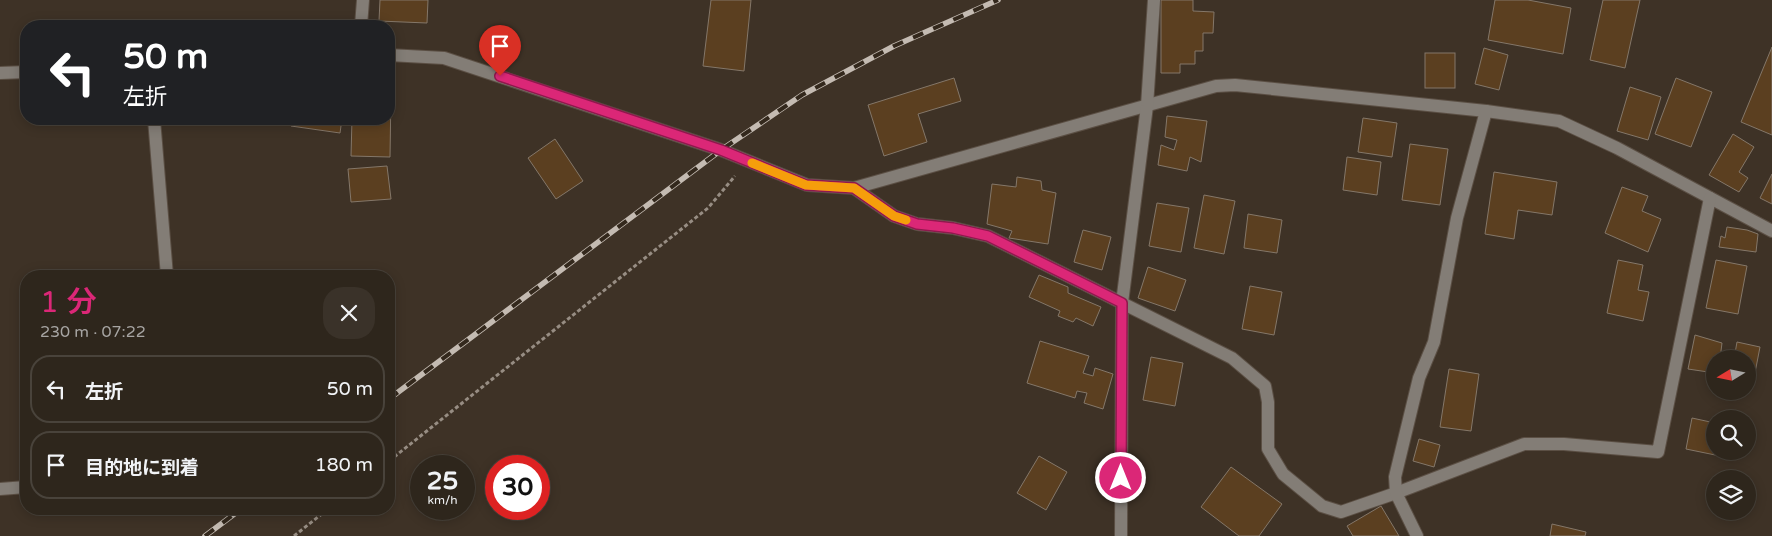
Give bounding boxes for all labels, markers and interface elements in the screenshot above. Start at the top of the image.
pin [479,25,521,76]
icon: arrive [486,32,514,60]
text: 50 m [123,36,208,78]
icon: left [40,40,105,105]
text: 左折 [123,84,167,110]
text: 1 分 [40,284,97,321]
button: close [323,287,375,339]
text: 230 m · 07:22 [40,322,146,342]
north arrow [1706,350,1756,400]
map controls [1706,350,1756,520]
icon: left [42,375,70,403]
text: 50 m [327,378,373,400]
text: 左折 [85,381,123,403]
button: search [1706,410,1756,460]
icon: arrive [42,451,70,479]
position arrow [1094,451,1146,503]
text: 180 m [315,454,373,476]
speed limit sign: 30 [485,455,550,520]
text: 目的地に到着 [85,457,199,479]
text: 25 [427,466,458,496]
button: layers [1706,470,1756,520]
text: km/h [427,493,458,507]

